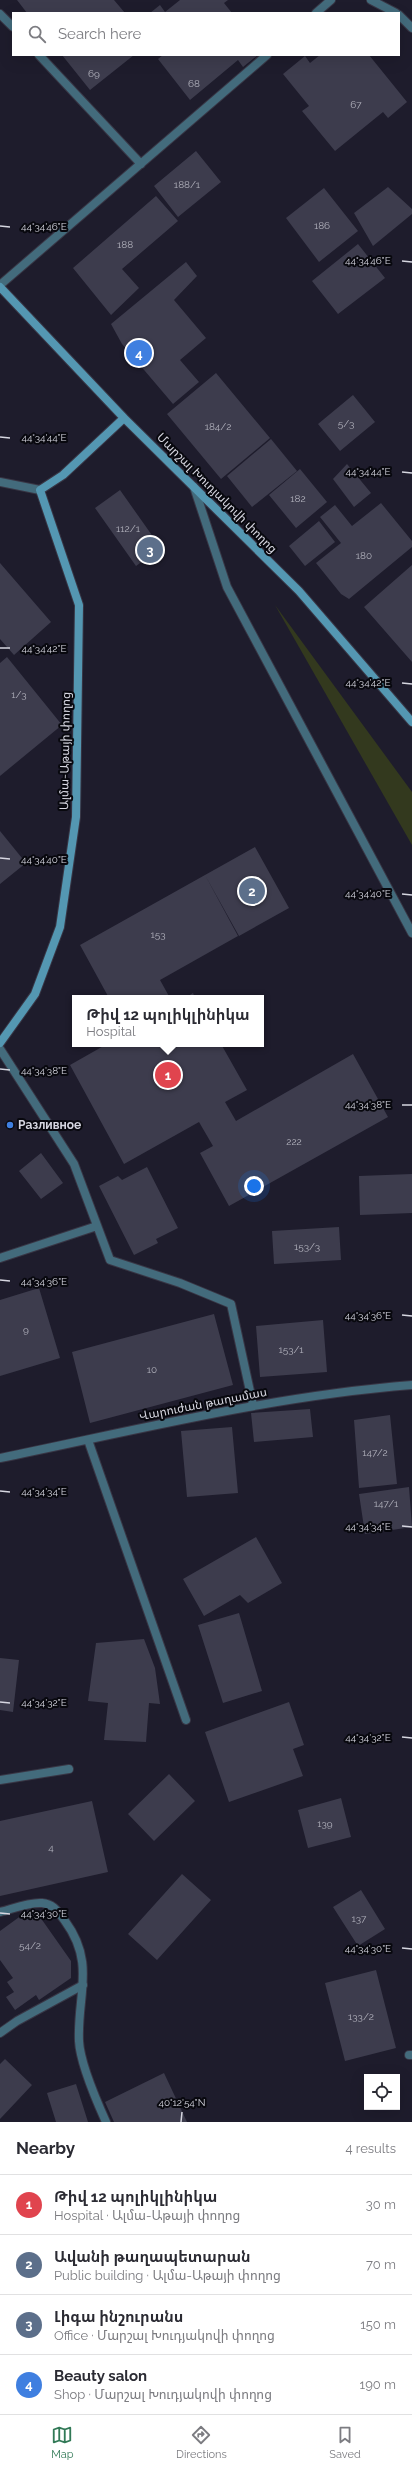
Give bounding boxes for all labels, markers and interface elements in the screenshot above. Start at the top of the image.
search box [12,12,400,56]
icon: search [26,23,48,45]
text: Search here [58,25,141,43]
house number: 69 [88,68,100,79]
house number: 68 [188,78,200,89]
house number: 67 [350,99,362,110]
house number: 188/1 [174,179,201,190]
house number: 186 [314,220,330,231]
text: 44°34'46"E [21,221,67,232]
house number: 188 [117,239,133,250]
text: 44°34'46"E [345,255,391,266]
pin: 4 [126,338,152,368]
house number: 5/3 [338,418,354,429]
house number: 184/2 [205,421,231,432]
street label: Մարշալ Խուդյակովի փողոց [154,430,280,556]
text: 44°34'44"E [21,432,67,443]
text: 44°34'44"E [345,466,391,477]
house number: 182 [290,493,306,504]
house number: 112/1 [116,523,141,534]
pin: 3 [137,535,163,565]
house number: 180 [356,550,372,561]
text: 44°34'42"E [22,643,66,654]
text: 44°34'42"E [346,677,390,688]
house number: 1/3 [11,689,27,700]
street label: Ալմա-Աթայի փողոց [57,692,73,810]
text: 44°34'40"E [21,854,67,865]
pin: 2 [239,876,265,906]
text: 44°34'40"E [345,888,391,899]
house number: 153 [150,929,166,940]
popup [72,995,264,1047]
text: Թիվ 12 պոլիկլինիկա [86,1006,250,1024]
text: Hospital [86,1024,136,1039]
pin: 1 [155,1060,181,1090]
text: 44°34'38"E [21,1065,67,1076]
text: 44°34'38"E [345,1099,391,1110]
place label: Разливное [18,1118,81,1132]
marker: Разливное [5,1120,15,1130]
house number: 222 [286,1136,302,1147]
your location [244,1176,264,1196]
house number: 153/3 [294,1241,320,1252]
text: 44°34'36"E [21,1276,67,1287]
text: 44°34'36"E [345,1310,391,1321]
house number: 9 [23,1324,29,1335]
house number: 153/1 [278,1344,304,1355]
house number: 10 [147,1364,157,1375]
street label: Վարուժան թաղամաս [138,1385,268,1423]
house number: 147/2 [362,1447,388,1458]
text: 44°34'34"E [21,1486,67,1497]
house number: 147/1 [374,1498,399,1509]
text: 44°34'34"E [345,1521,391,1532]
text: 44°34'32"E [21,1697,67,1708]
text: 44°34'32"E [345,1732,391,1743]
house number: 139 [317,1818,333,1829]
house number: 4 [48,1842,54,1853]
text: 44°34'30"E [21,1908,67,1919]
house number: 137 [352,1913,367,1924]
house number: 54/2 [19,1940,41,1951]
text: 44°34'30"E [345,1943,391,1954]
house number: 133/2 [348,2011,374,2022]
map controls [364,2074,400,2110]
button: locate [364,2074,400,2110]
text: 40°12'54"N [159,2097,205,2108]
text: Nearby [16,2138,75,2158]
text: 4 results [345,2141,396,2156]
text: Թիվ 12 պոլիկլինիկա [54,2188,217,2206]
text: 1 [26,2197,32,2212]
text: 30 m [366,2197,396,2212]
text: Hospital · Ալմա-Աթայի փողոց [54,2208,240,2223]
text: Ավանի թաղապետարան [54,2248,251,2266]
text: 2 [25,2257,33,2272]
text: 70 m [366,2257,396,2272]
text: Public building · Ալմա-Աթայի փողոց [54,2268,281,2283]
text: Լիգա ինշուրանս [54,2308,183,2326]
text: 3 [25,2317,33,2332]
text: 150 m [360,2317,396,2332]
text: Office · Մարշալ Խուդյակովի փողոց [54,2328,275,2343]
text: Beauty salon [54,2367,147,2385]
text: 4 [25,2377,33,2392]
text: 190 m [360,2377,396,2392]
text: Shop · Մարշալ Խուդյակովի փողոց [54,2387,272,2402]
tab: Map [51,2424,74,2461]
tab: Directions [176,2424,227,2461]
tab: Saved [329,2424,361,2461]

